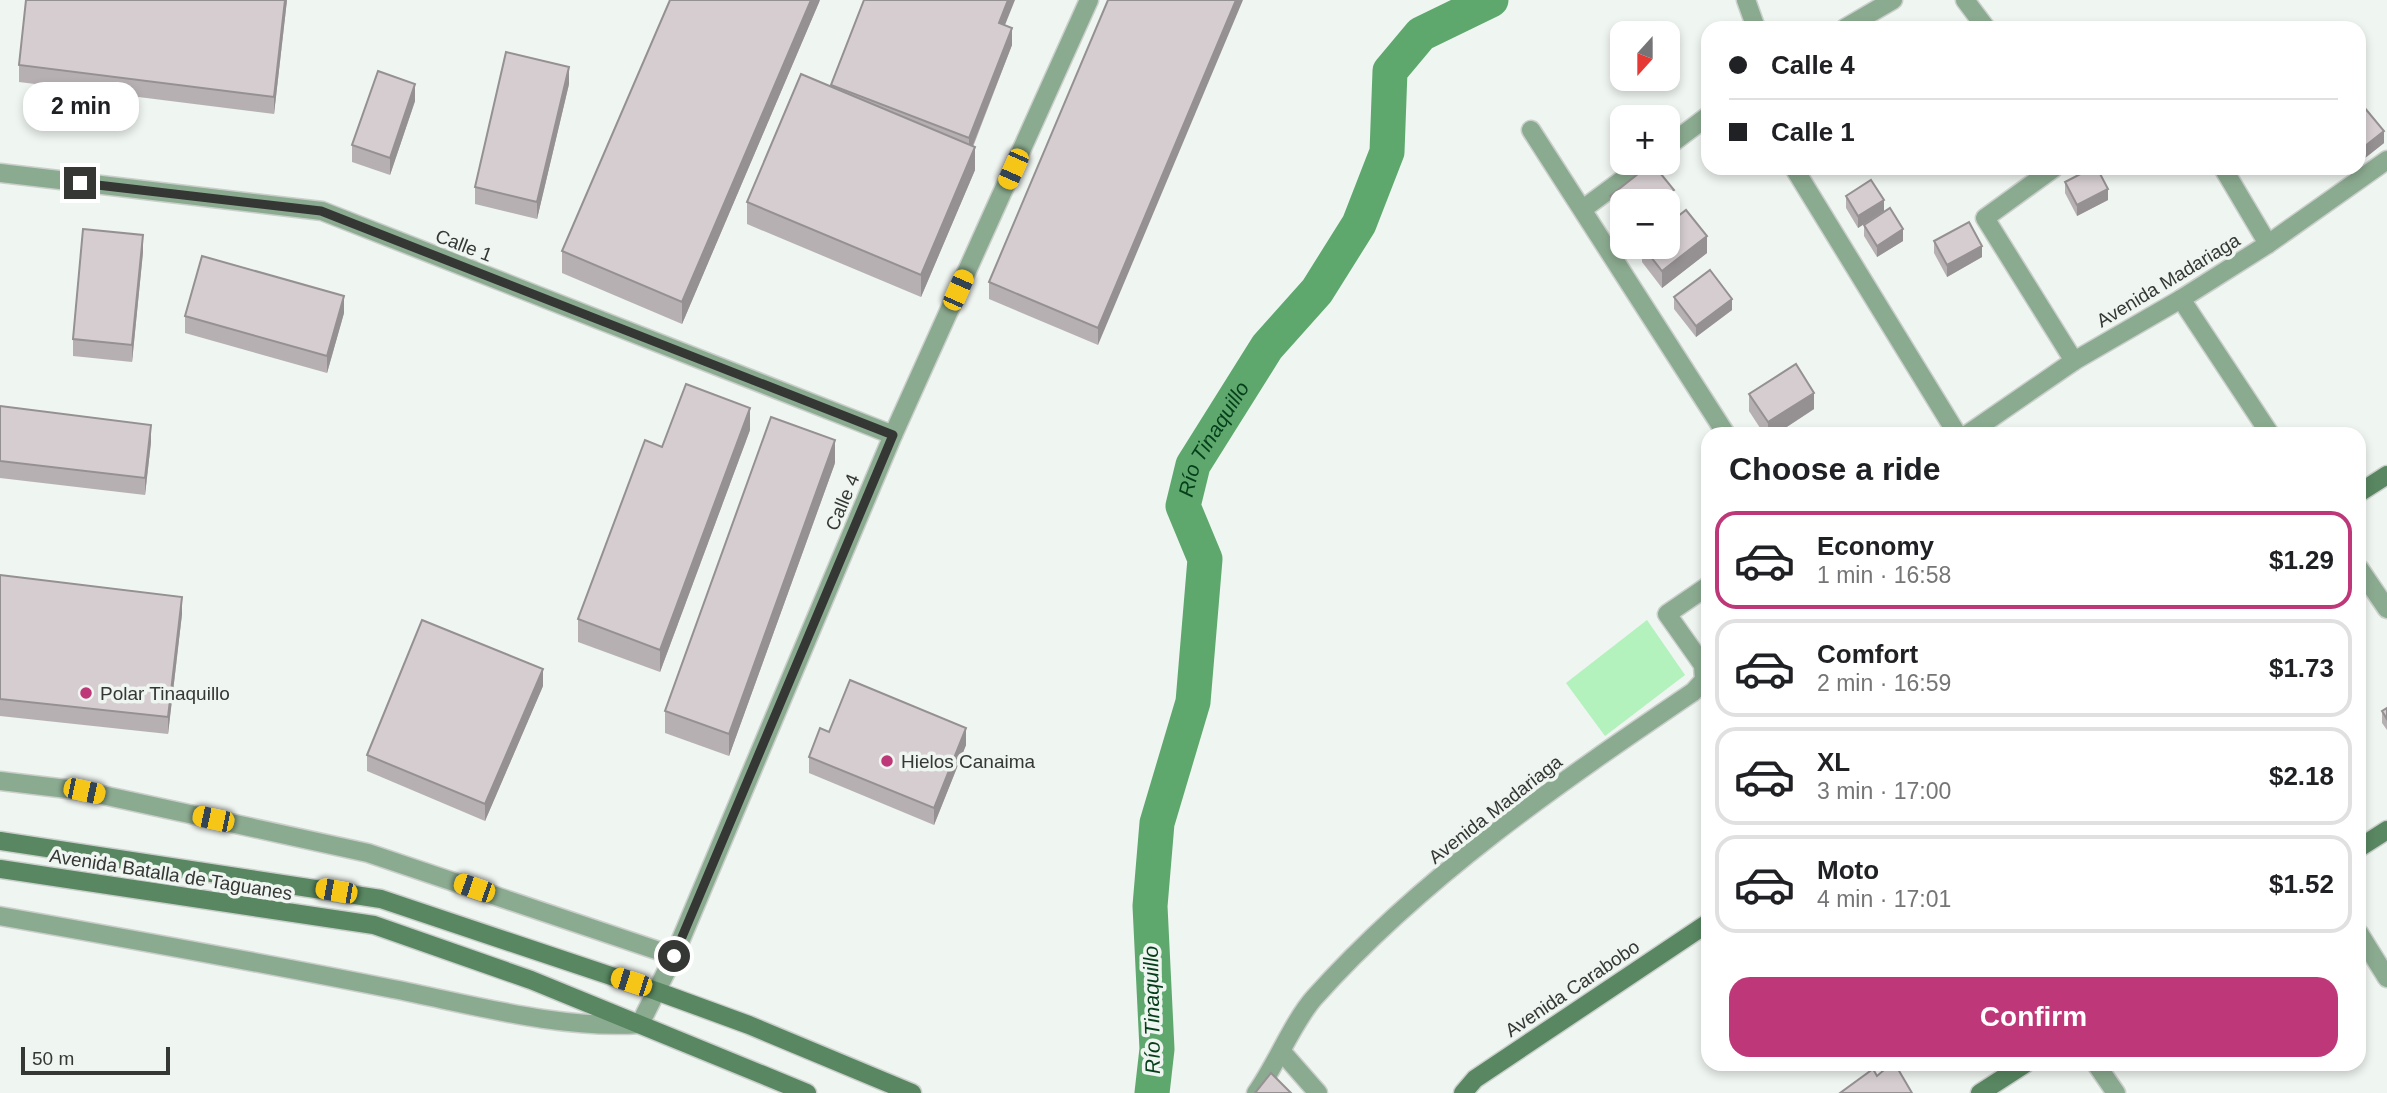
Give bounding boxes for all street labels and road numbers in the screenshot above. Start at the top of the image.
street label: Calle 1 [432,225,495,266]
street label: Avenida Madariaga [2093,229,2244,332]
street label: Calle 4 [821,470,864,534]
street label: Avenida Madariaga [1424,751,1566,868]
street label: Avenida Batalla de Taguanes [48,845,294,904]
street label: Avenida Carabobo [1501,936,1643,1041]

